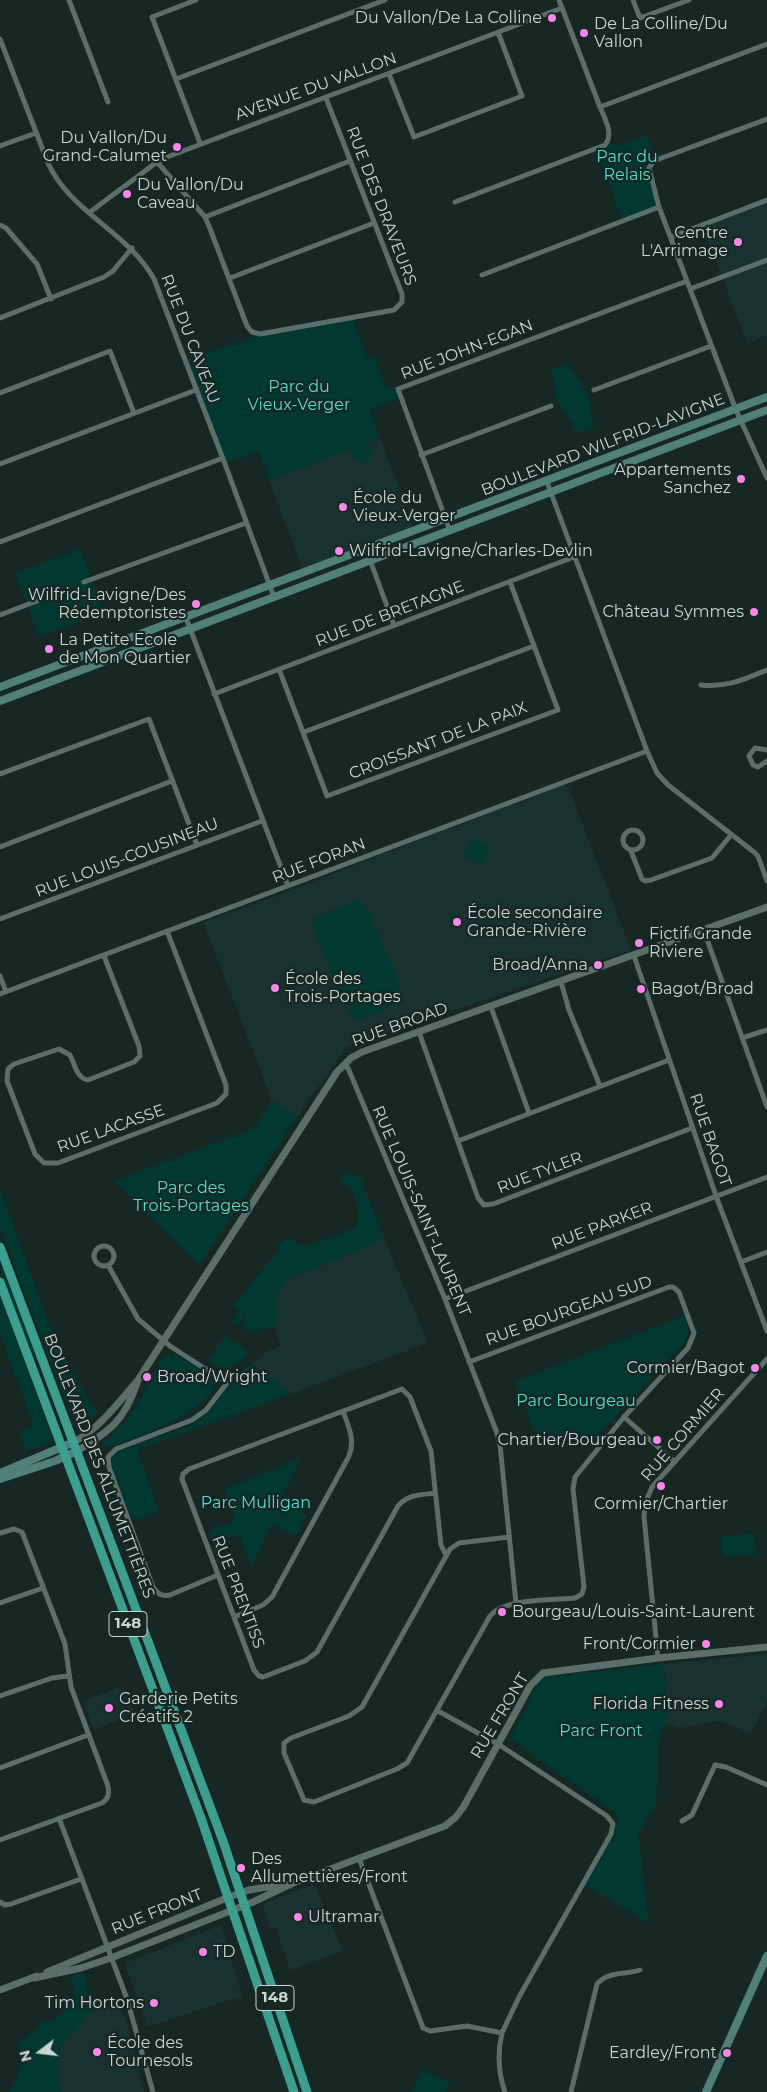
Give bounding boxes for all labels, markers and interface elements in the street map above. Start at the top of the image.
place label: Du Vallon/De La Colline [355,8,542,28]
marker: Du Vallon/De La Colline [546,12,558,24]
place label: De La Colline/Du Vallon [594,14,728,52]
marker: De La Colline/Du Vallon [578,27,590,39]
street label: AVENUE DU VALLON [233,49,399,125]
street label: RUE DES DRAVEURS [342,124,420,288]
place label: Du Vallon/Du Grand-Calumet [43,128,167,166]
marker: Du Vallon/Du Grand-Calumet [171,141,183,153]
park label: Parc du Relais [596,147,658,185]
place label: Du Vallon/Du Caveau [137,175,244,213]
marker: Du Vallon/Du Caveau [121,188,133,200]
place label: Centre L'Arrimage [641,223,728,261]
marker: Centre L'Arrimage [732,236,744,248]
street label: RUE DU CAVEAU [157,272,223,406]
street label: RUE JOHN-EGAN [398,316,536,384]
park label: Parc du Vieux-Verger [248,377,350,415]
street label: BOULEVARD WILFRID-LAVIGNE [479,390,727,500]
place label: Appartements Sanchez [614,460,731,498]
marker: Appartements Sanchez [735,473,747,485]
place label: École du Vieux-Verger [353,488,456,526]
marker: École du Vieux-Verger [337,501,349,513]
place label: Wilfrid-Lavigne/Charles-Devlin [349,541,593,561]
marker: Wilfrid-Lavigne/Charles-Devlin [333,545,345,557]
street label: RUE DE BRETAGNE [313,577,467,651]
place label: Wilfrid-Lavigne/Des Rédemptoristes [28,585,186,623]
marker: Wilfrid-Lavigne/Des Rédemptoristes [190,598,202,610]
place label: Château Symmes [602,602,744,622]
marker: Château Symmes [748,606,760,618]
place label: La Petite Ecole de Mon Quartier [59,630,191,668]
marker: La Petite Ecole de Mon Quartier [43,643,55,655]
street label: CROISSANT DE LA PAIX [346,698,530,784]
street label: RUE LOUIS-COUSINEAU [33,814,221,902]
street label: RUE FORAN [270,834,368,888]
place label: École secondaire Grande-Rivière [467,903,602,941]
marker: École secondaire Grande-Rivière [451,916,463,928]
place label: Fictif Grande Riviere [649,924,752,962]
marker: Fictif Grande Riviere [633,937,645,949]
place label: Broad/Anna [492,955,588,975]
marker: Broad/Anna [592,959,604,971]
place label: École des Trois-Portages [285,969,400,1007]
place label: Bagot/Broad [651,979,754,999]
marker: École des Trois-Portages [269,982,281,994]
marker: Bagot/Broad [635,983,647,995]
street label: RUE BROAD [349,999,451,1051]
street label: RUE BAGOT [685,1091,735,1189]
street label: RUE LACASSE [55,1101,167,1157]
street label: RUE LOUIS-SAINT-LAURENT [368,1103,474,1319]
street label: RUE TYLER [495,1148,585,1198]
park label: Parc des Trois-Portages [133,1178,249,1216]
street label: RUE PARKER [549,1198,655,1254]
street label: RUE BOURGEAU SUD [483,1272,655,1350]
street label: BOULEVARD DES ALLUMETTIÈRES [39,1331,159,1601]
place label: Cormier/Bagot [627,1358,745,1378]
marker: Cormier/Bagot [749,1362,761,1374]
place label: Broad/Wright [157,1367,267,1387]
marker: Broad/Wright [141,1371,153,1383]
street label: RUE CORMIER [637,1384,729,1486]
park label: Parc Bourgeau [516,1391,636,1411]
place label: Chartier/Bourgeau [498,1430,647,1450]
marker: Chartier/Bourgeau [651,1434,663,1446]
marker: Cormier/Chartier [655,1480,667,1492]
park label: Parc Mulligan [201,1493,311,1513]
place label: Cormier/Chartier [594,1494,728,1514]
street label: RUE PRENTISS [208,1533,268,1651]
place label: Bourgeau/Louis-Saint-Laurent [512,1602,755,1622]
marker: Bourgeau/Louis-Saint-Laurent [496,1606,508,1618]
road number: 148 [109,1612,147,1636]
place label: Front/Cormier [583,1634,696,1654]
marker: Front/Cormier [700,1638,712,1650]
street label: RUE FRONT [467,1670,533,1762]
place label: Garderie Petits Créatifs 2 [119,1689,238,1727]
place label: Florida Fitness [593,1694,709,1714]
marker: Florida Fitness [713,1698,725,1710]
marker: Garderie Petits Créatifs 2 [103,1702,115,1714]
park label: Parc Front [559,1721,643,1741]
place label: Des Allumettières/Front [251,1849,408,1887]
marker: Des Allumettières/Front [235,1862,247,1874]
street label: RUE FRONT [109,1885,205,1939]
place label: Ultramar [308,1907,379,1927]
marker: Ultramar [292,1911,304,1923]
place label: TD [213,1942,235,1962]
marker: TD [197,1946,209,1958]
road number: 148 [256,1986,294,2010]
place label: Tim Hortons [45,1993,144,2013]
marker: Tim Hortons [148,1997,160,2009]
north arrow [15,2027,65,2077]
place label: École des Tournesols [107,2033,193,2071]
place label: Eardley/Front [609,2043,717,2063]
marker: École des Tournesols [91,2046,103,2058]
marker: Eardley/Front [721,2047,733,2059]
text: N [15,2048,36,2064]

